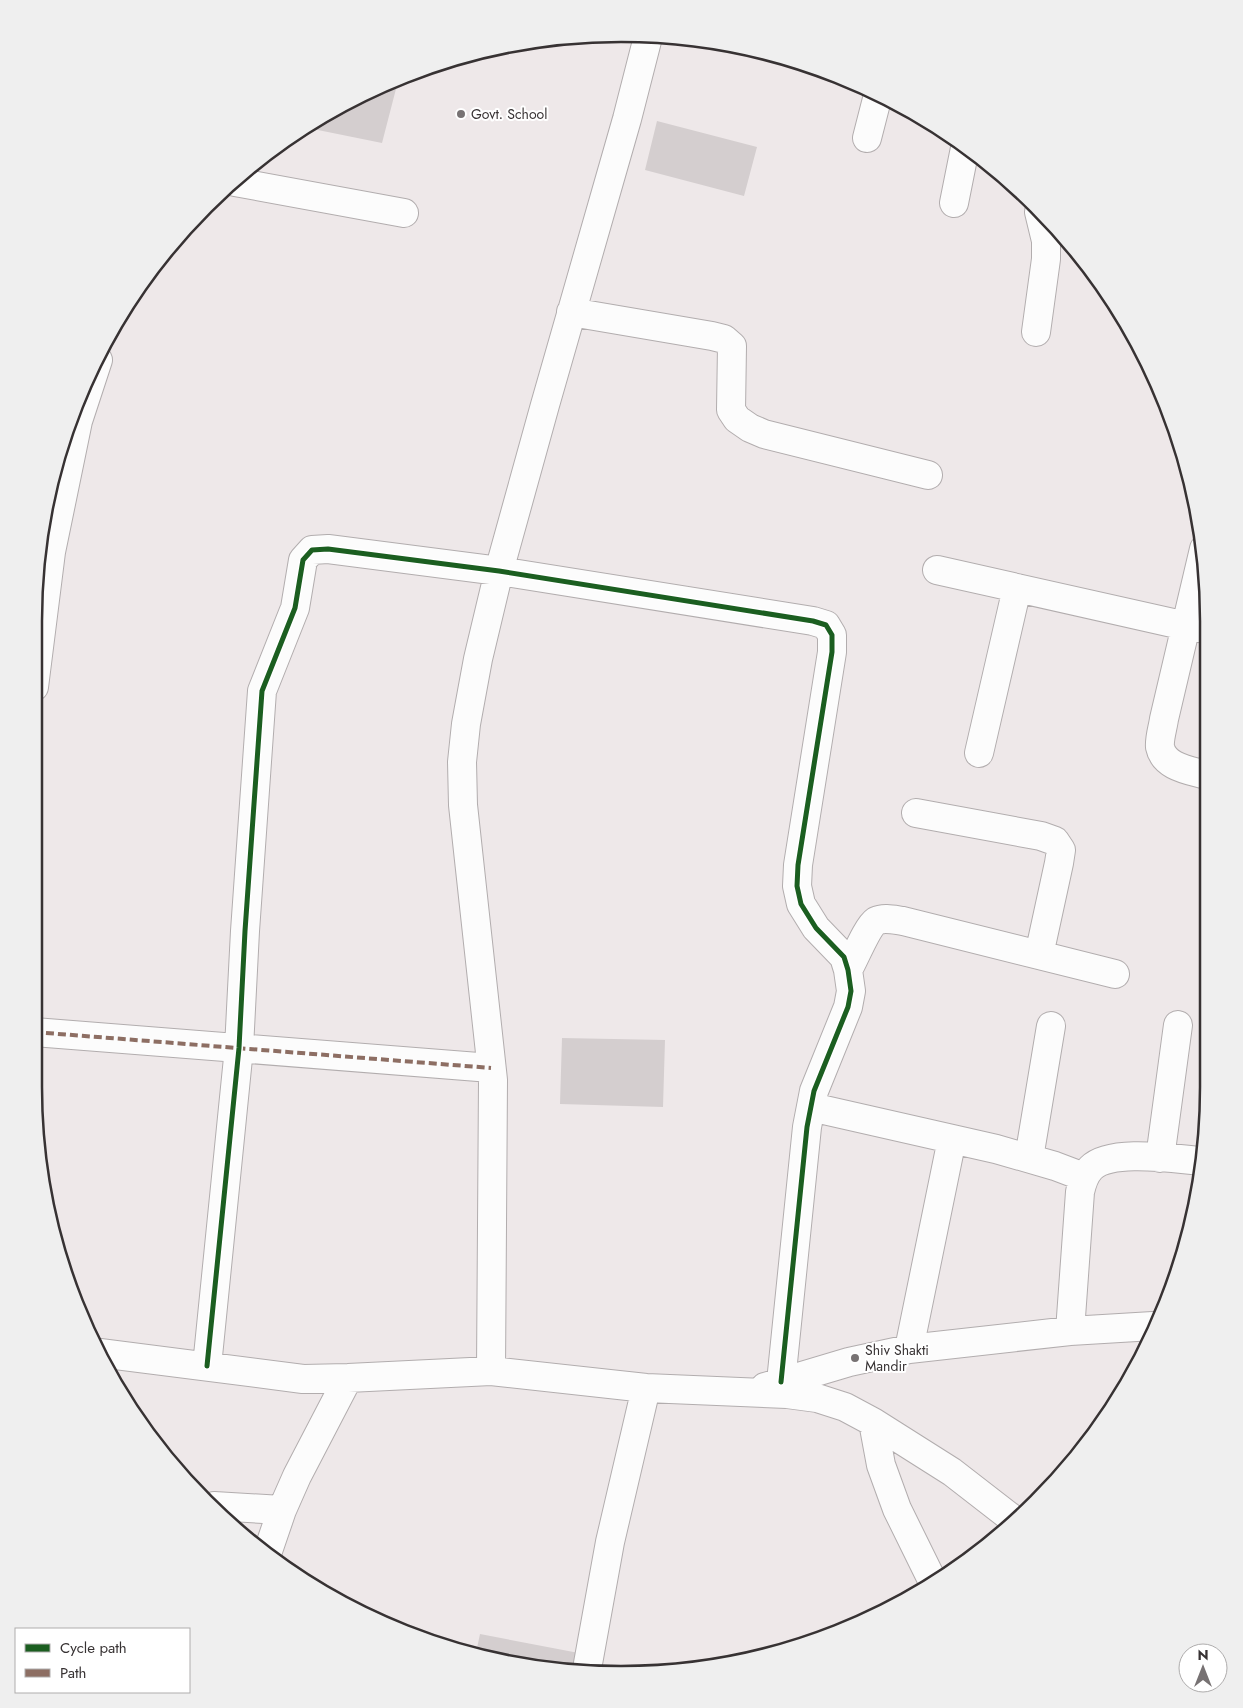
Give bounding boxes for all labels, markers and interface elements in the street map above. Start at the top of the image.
place label: Govt. School [471,104,547,124]
marker: Govt. School [455,108,467,120]
place label: Shiv Shakti Mandir [865,1340,929,1376]
marker: Shiv Shakti Mandir [849,1352,861,1364]
legend [15,1628,190,1693]
text: Cycle path [60,1637,127,1659]
north arrow [1178,1643,1228,1693]
text: N [1197,1645,1209,1665]
text: Path [60,1662,86,1684]

